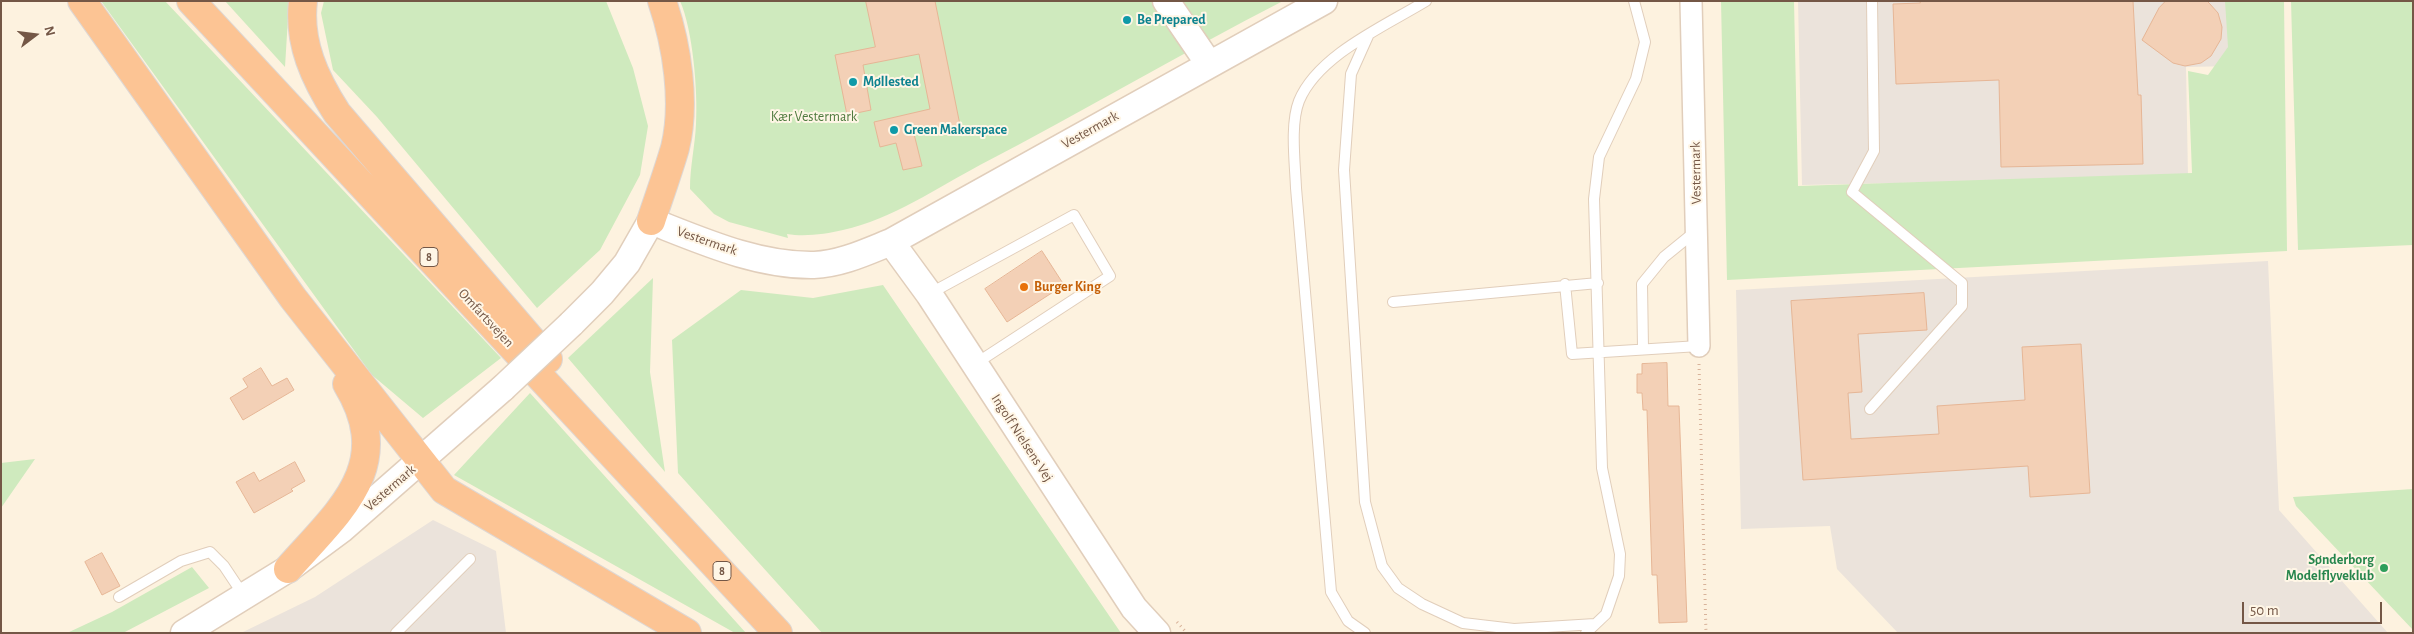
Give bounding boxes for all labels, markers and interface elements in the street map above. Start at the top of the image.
north arrow [10,10,60,60]
place label: Be Prepared [1137,12,1206,28]
marker: Be Prepared [1121,14,1133,26]
text: N [41,25,58,38]
place label: Møllested [863,74,919,90]
marker: Møllested [847,76,859,88]
street label: Vestermark [1059,107,1121,153]
park label: Kær Vestermark [771,109,857,125]
place label: Green Makerspace [904,122,1007,138]
marker: Green Makerspace [888,124,900,136]
street label: Vestermark [1687,142,1705,204]
street label: Vestermark [675,223,739,259]
road number: 8 [420,248,438,266]
place label: Burger King [1034,279,1101,295]
marker: Burger King [1018,281,1030,293]
street label: Omfartsvejen [455,285,517,351]
street label: Ingolf Nielsens Vej [987,391,1057,485]
street label: Vestermark [361,461,419,515]
place label: Sønderborg Modelflyveklub [2286,552,2374,584]
road number: 8 [713,562,731,580]
marker: Sønderborg Modelflyveklub [2378,562,2390,574]
scale bar [2244,592,2384,624]
text: 50 m [2250,603,2279,618]

